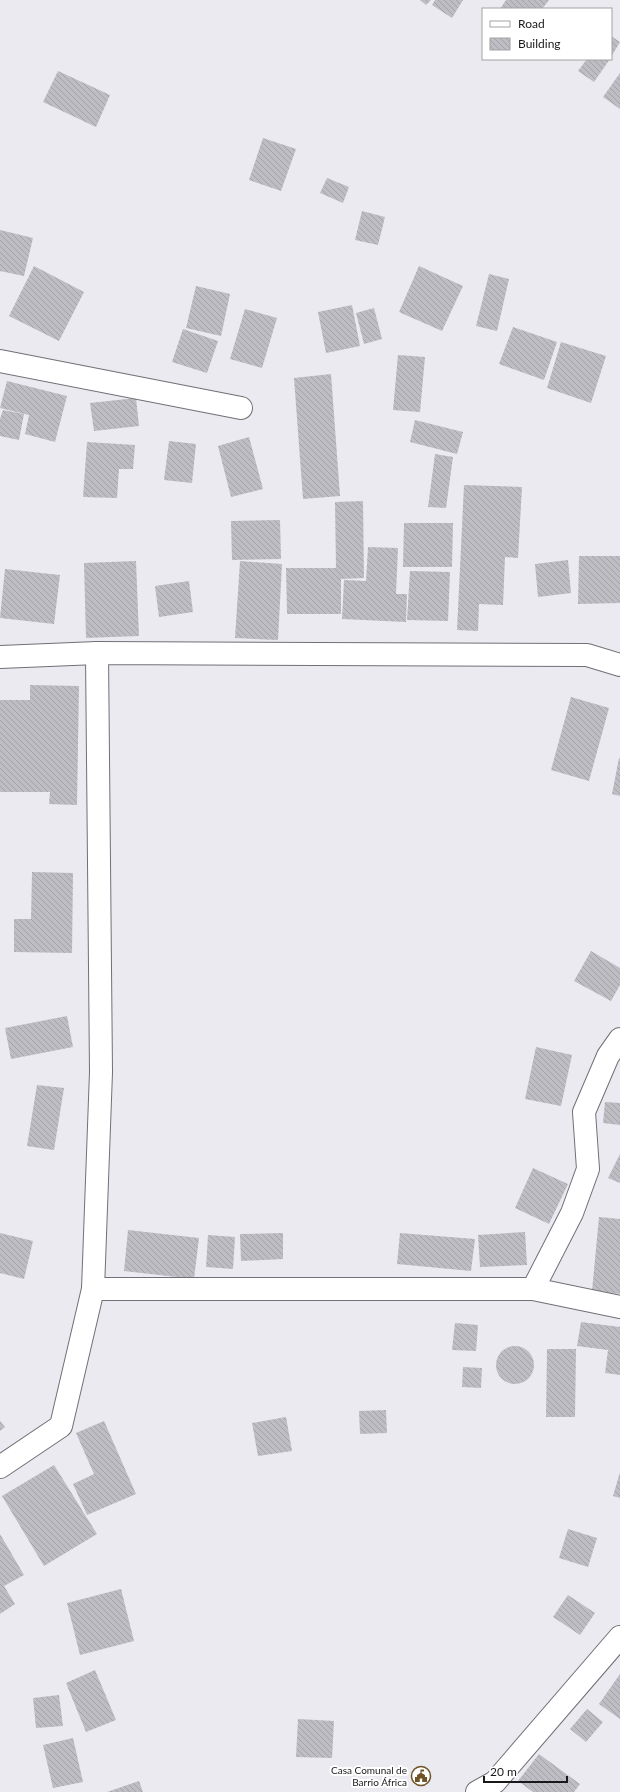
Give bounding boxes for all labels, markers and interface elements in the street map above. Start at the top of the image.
legend [482,8,612,60]
text: Road [518,16,545,31]
text: Building [518,36,561,51]
scale bar [484,1758,567,1784]
place label: Casa Comunal de Barrio África [331,1764,407,1788]
text: 20 m [490,1764,517,1779]
public building icon: Casa Comunal de Barrio África [410,1765,432,1787]

